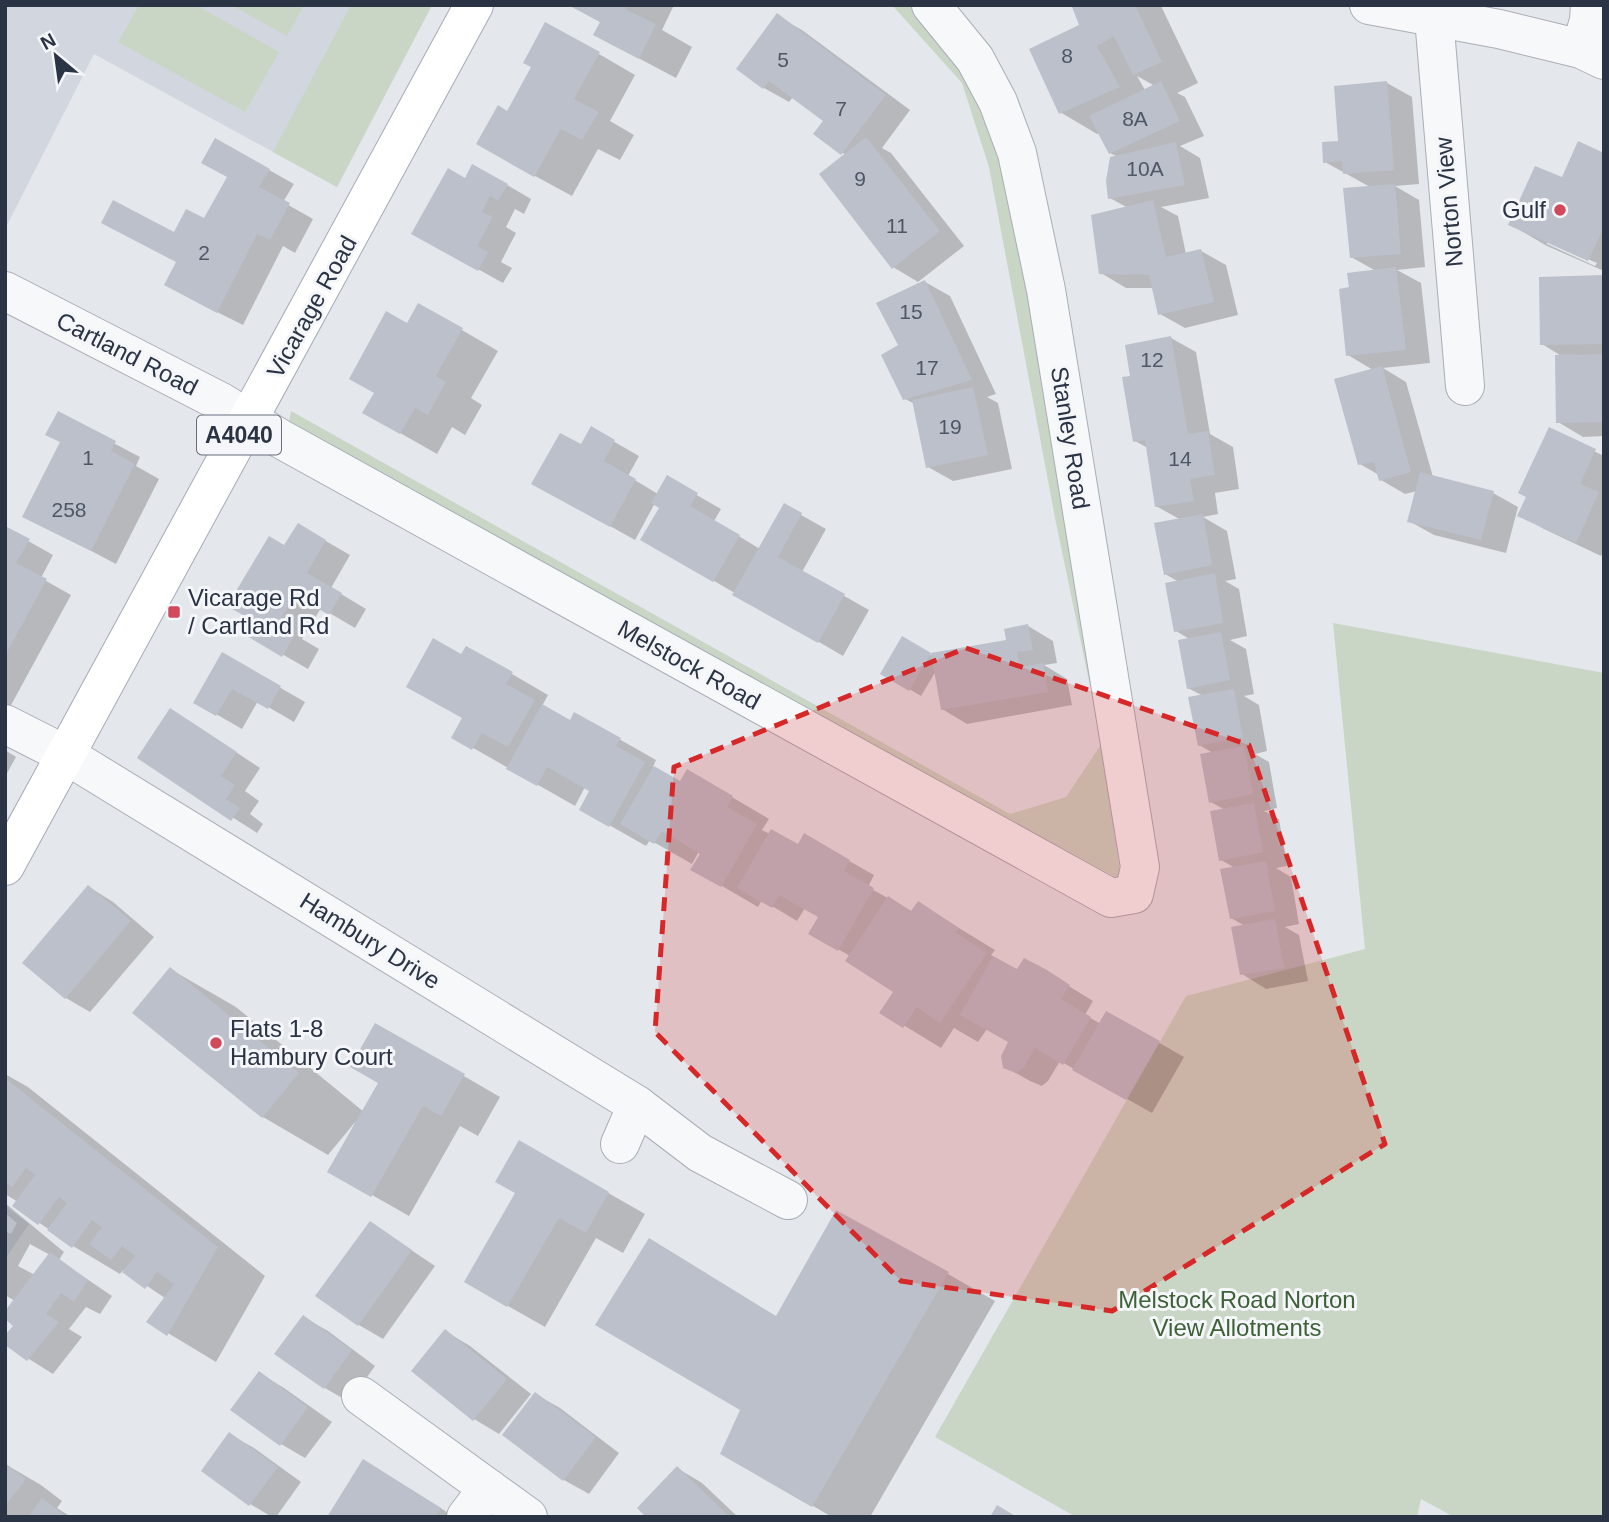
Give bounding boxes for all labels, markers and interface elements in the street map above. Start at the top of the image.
north arrow [21,21,91,91]
text: N [37,29,59,54]
house number: 8 [1061,44,1073,67]
house number: 5 [777,48,789,71]
house number: 7 [835,97,847,120]
house number: 8A [1122,107,1148,130]
street label: Norton View [1429,135,1468,268]
house number: 10A [1126,157,1164,180]
house number: 9 [854,167,866,190]
place label: Gulf [1502,196,1546,223]
marker: Gulf [1552,202,1568,218]
house number: 11 [886,214,908,237]
street label: Vicarage Road [261,231,362,383]
house number: 2 [198,241,210,264]
house number: 15 [899,300,923,323]
street label: Cartland Road [52,306,202,401]
house number: 12 [1140,348,1164,371]
house number: 17 [915,356,939,379]
street label: Stanley Road [1046,365,1095,511]
house number: 19 [938,415,962,438]
road number: A4040 [197,416,281,454]
house number: 1 [82,446,94,469]
house number: 14 [1168,447,1192,470]
house number: 258 [51,498,87,521]
place label: Vicarage Rd / Cartland Rd [188,584,329,639]
marker: Vicarage Rd / Cartland Rd [166,604,182,620]
street label: Melstock Road [613,614,765,715]
street label: Hambury Drive [295,887,445,994]
place label: Flats 1-8 Hambury Court [230,1015,393,1070]
marker: Flats 1-8 Hambury Court [208,1035,224,1051]
park label: Melstock Road Norton View Allotments [1118,1286,1356,1341]

